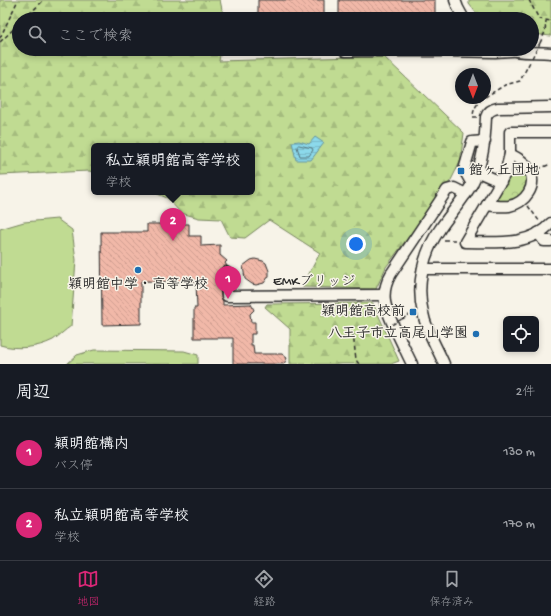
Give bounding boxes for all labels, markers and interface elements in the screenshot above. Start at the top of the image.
search box [12,12,539,56]
icon: search [26,23,48,45]
text: ここで検索 [58,28,133,46]
north arrow [455,68,491,104]
popup [91,143,255,195]
text: 私立穎明館高等学校 [105,153,241,171]
place label: 館ヶ丘団地 [469,162,539,180]
marker: 館ヶ丘団地 [456,166,466,176]
text: 学校 [105,176,132,191]
pin: 2 [160,208,186,241]
your location [346,234,366,254]
marker: 穎明館中学・高等学校 [133,265,143,275]
pin: 1 [215,266,241,299]
street label: EMKブリッジ [273,274,355,291]
place label: 穎明館中学・高等学校 [68,276,208,294]
place label: 穎明館高校前 [321,303,405,321]
marker: 穎明館高校前 [408,307,418,317]
map controls [503,316,539,352]
button: locate [503,316,539,352]
place label: 八王子市立高尾山学園 [328,325,468,343]
marker: 八王子市立高尾山学園 [471,329,481,339]
text: 周辺 [16,384,50,404]
text: 2件 [516,385,535,400]
text: 穎明館構内 [54,436,129,454]
text: 1 [26,445,32,460]
text: 130 m [503,445,535,460]
text: バス停 [54,459,93,474]
text: 私立穎明館高等学校 [54,508,189,526]
text: 2 [26,517,32,532]
text: 170 m [503,517,535,532]
text: 学校 [54,531,80,546]
tab: 地図 [77,568,99,609]
tab: 経路 [253,568,275,609]
tab: 保存済み [430,568,474,609]

